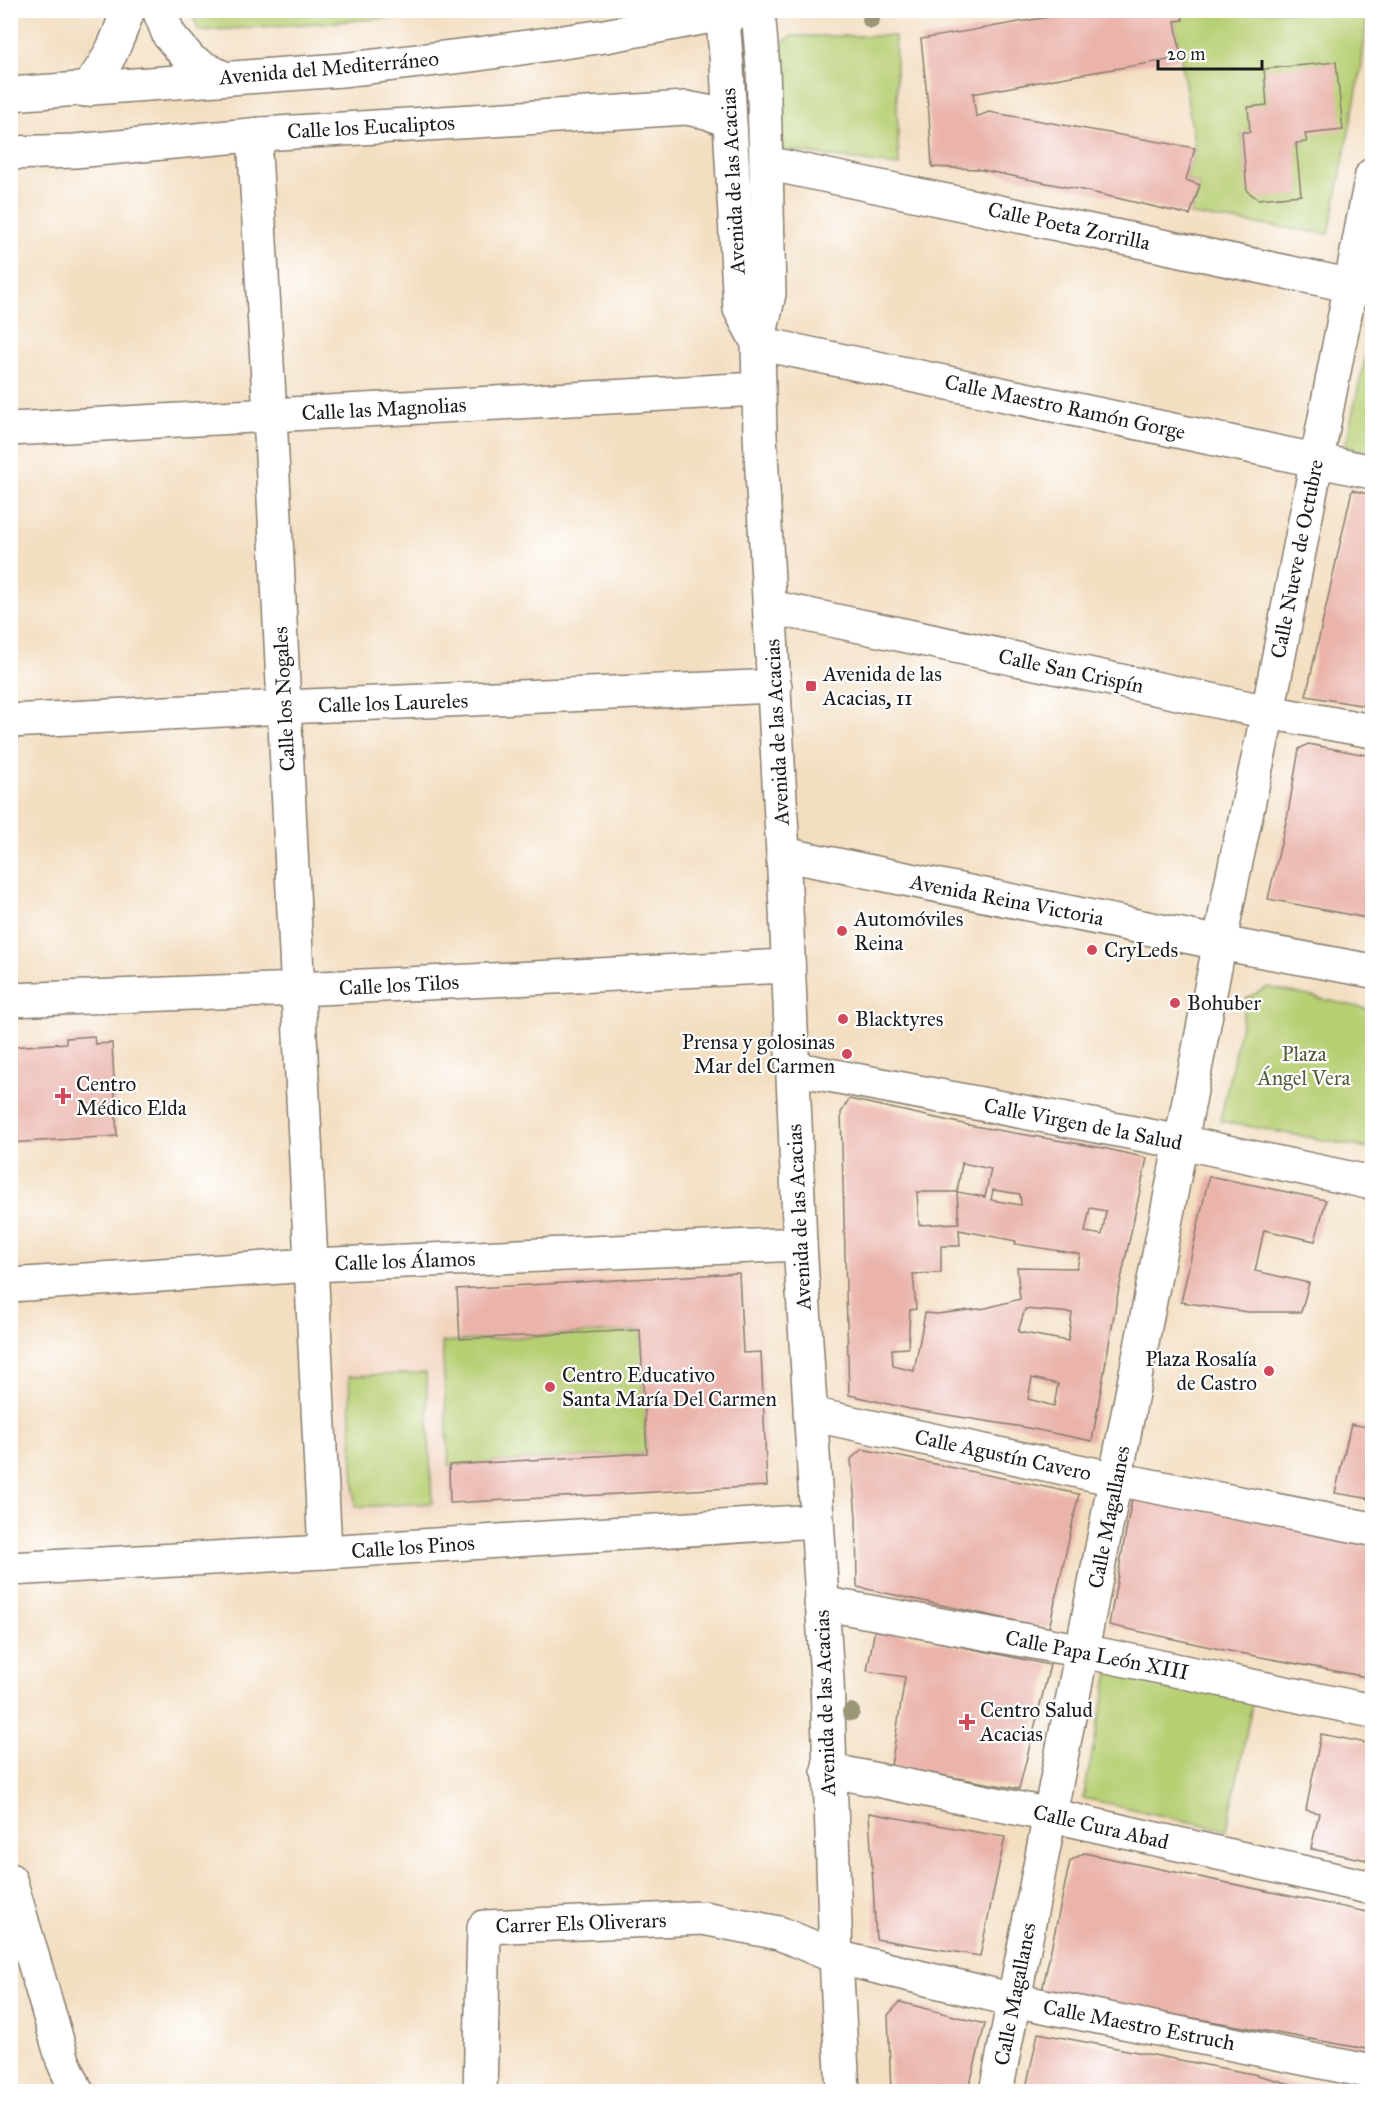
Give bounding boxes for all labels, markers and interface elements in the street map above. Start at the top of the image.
scale bar [1158,33,1262,71]
text: 20 m [1167,43,1205,65]
street label: Avenida del Mediterráneo [217,45,440,91]
street label: Avenida de las Acacias [715,87,751,276]
street label: Calle los Eucaliptos [286,110,456,144]
street label: Calle Poeta Zorrilla [986,196,1153,256]
street label: Calle Maestro Ramón Gorge [942,369,1188,445]
street label: Calle las Magnolias [301,392,467,426]
street label: Calle Nueve de Octubre [1265,457,1329,661]
street label: Calle los Nogales [267,626,301,772]
street label: Avenida de las Acacias [759,638,795,827]
street label: Calle San Crispín [996,643,1146,699]
place label: Avenida de las Acacias, 11 [822,661,942,711]
marker: Avenida de las Acacias, 11 [804,679,818,693]
street label: Calle los Laureles [317,687,469,719]
street label: Avenida Reina Victoria [907,868,1106,932]
place label: Automóviles Reina [853,906,963,956]
marker: Automóviles Reina [835,924,849,938]
place label: CryLeds [1104,937,1178,963]
marker: CryLeds [1085,943,1099,957]
street label: Calle los Tilos [338,969,460,1001]
place label: Bohuber [1187,990,1261,1016]
marker: Bohuber [1168,996,1182,1010]
place label: Blacktyres [855,1006,943,1032]
marker: Blacktyres [836,1012,850,1026]
place label: Prensa y golosinas Mar del Carmen [682,1029,835,1079]
park label: Plaza Ángel Vera [1257,1041,1351,1091]
marker: Prensa y golosinas Mar del Carmen [840,1047,854,1061]
place label: Centro Médico Elda [76,1071,187,1121]
marker: Centro Médico Elda [54,1087,72,1105]
street label: Calle Virgen de la Salud [982,1092,1185,1156]
street label: Avenida de las Acacias [781,1123,817,1312]
street label: Calle los Álamos [334,1246,476,1276]
place label: Plaza Rosalía de Castro [1145,1346,1257,1396]
place label: Centro Educativo Santa María Del Carmen [562,1362,777,1412]
marker: Plaza Rosalía de Castro [1262,1364,1276,1378]
marker: Centro Educativo Santa María Del Carmen [543,1380,557,1394]
street label: Calle Agustín Cavero [912,1424,1094,1486]
street label: Calle Magallanes [1082,1443,1136,1591]
street label: Calle los Pinos [350,1530,476,1564]
street label: Avenida de las Acacias [809,1609,841,1798]
street label: Calle Papa León XIII [1003,1624,1191,1686]
place label: Centro Salud Acacias [979,1697,1093,1747]
marker: Centro Salud Acacias [958,1713,976,1731]
street label: Calle Cura Abad [1031,1799,1172,1855]
street label: Carrer Els Oliverars [495,1907,667,1939]
street label: Calle Magallanes [988,1920,1042,2068]
street label: Calle Maestro Estruch [1041,1994,1237,2056]

